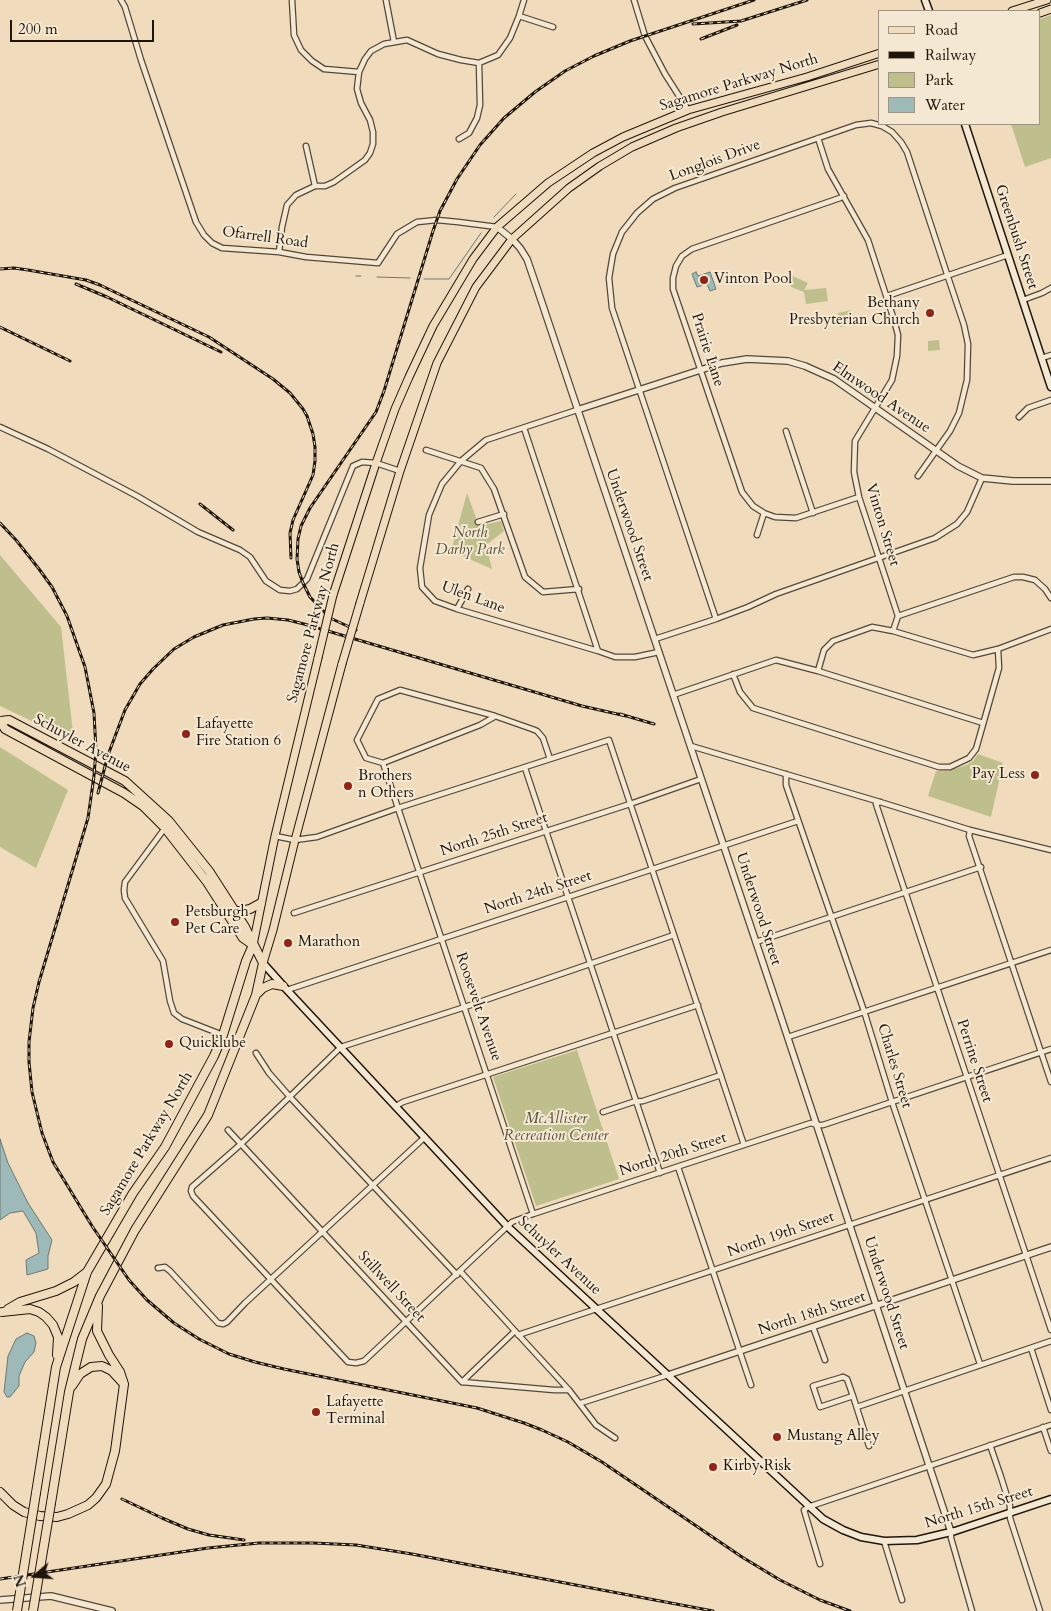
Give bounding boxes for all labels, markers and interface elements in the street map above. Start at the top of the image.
scale bar [12,10,156,42]
legend [878,10,1041,125]
text: 200 m [18,19,58,39]
text: Road [925,20,958,40]
text: Railway [925,45,976,65]
street label: Sagamore Parkway North [658,50,820,116]
text: Park [925,70,954,90]
text: Water [925,95,965,115]
street label: Longlois Drive [667,136,763,186]
street label: Greenbush Street [991,182,1041,292]
street label: Ofarrell Road [221,223,309,253]
place label: Vinton Pool [714,271,792,289]
marker: Vinton Pool [698,274,710,286]
place label: Bethany Presbyterian Church [789,295,920,330]
marker: Bethany Presbyterian Church [924,307,936,319]
street label: Prairie Lane [687,311,727,389]
street label: Elmwood Avenue [828,358,934,438]
street label: Underwood Street [601,467,657,583]
street label: Vinton Street [861,482,903,568]
park label: North Darby Park [435,525,505,560]
street label: Sagamore Parkway North [284,541,344,705]
street label: Ulen Lane [439,578,507,618]
street label: Schuyler Avenue [30,711,134,777]
place label: Lafayette Fire Station 6 [196,716,281,751]
marker: Lafayette Fire Station 6 [180,728,192,740]
place label: Pay Less [972,766,1025,784]
place label: Brothers n Others [358,768,414,803]
marker: Pay Less [1029,769,1041,781]
marker: Brothers n Others [342,780,354,792]
street label: North 25th Street [438,809,550,861]
street label: Underwood Street [731,850,785,968]
street label: North 24th Street [482,867,594,919]
place label: Petsburgh Pet Care [185,904,249,939]
marker: Petsburgh Pet Care [169,916,181,928]
place label: Marathon [298,934,360,952]
marker: Marathon [282,937,294,949]
street label: Roosevelt Avenue [451,950,505,1064]
street label: Perrine Street [952,1017,996,1105]
street label: Charles Street [873,1022,915,1110]
place label: Quicklube [179,1035,246,1053]
marker: Quicklube [163,1038,175,1050]
street label: Sagamore Parkway North [97,1069,197,1219]
park label: McAllister Recreation Center [504,1111,608,1146]
street label: North 20th Street [617,1129,729,1181]
street label: North 19th Street [725,1208,837,1262]
street label: Schuyler Avenue [514,1213,604,1299]
street label: Underwood Street [859,1234,913,1352]
street label: Stillwell Street [353,1248,429,1326]
street label: North 18th Street [756,1288,868,1340]
place label: Lafayette Terminal [326,1394,385,1429]
marker: Lafayette Terminal [310,1406,322,1418]
place label: Mustang Alley [787,1428,880,1446]
marker: Mustang Alley [771,1431,783,1443]
place label: Kirby Risk [723,1458,792,1476]
marker: Kirby Risk [707,1461,719,1473]
street label: North 15th Street [923,1483,1035,1533]
north arrow [10,1551,60,1601]
text: N [9,1572,31,1590]

